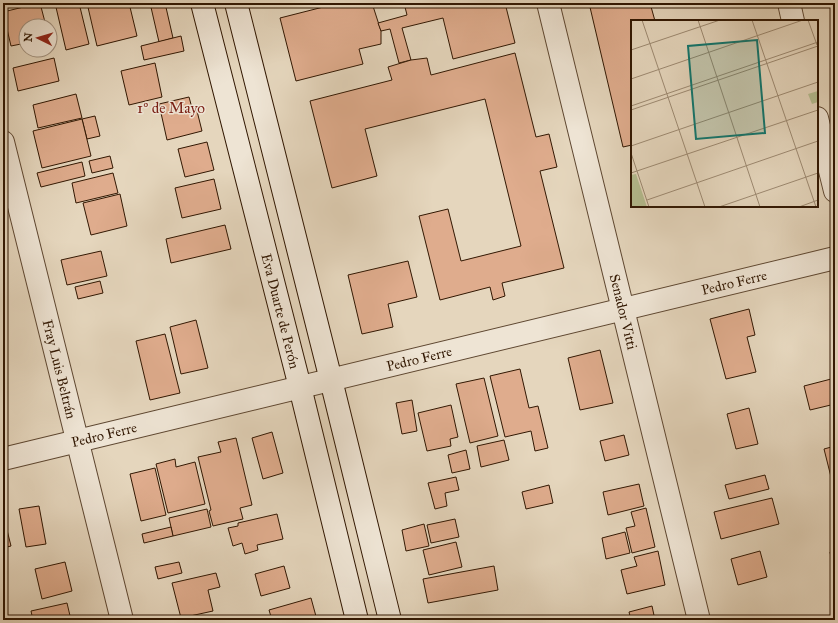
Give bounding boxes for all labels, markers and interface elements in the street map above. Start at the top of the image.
north arrow [18,18,58,58]
inset map [631,20,818,207]
text: N [22,31,35,42]
district label: 1º de Mayo [137,99,205,117]
street label: Eva Duarte de Perón [258,252,304,371]
street label: Pedro Ferre [699,266,769,299]
street label: Senador Vitti [606,272,641,352]
street label: Fray Luis Beltrán [39,318,80,421]
street label: Pedro Ferre [385,342,454,375]
street label: Pedro Ferre [70,418,139,451]

